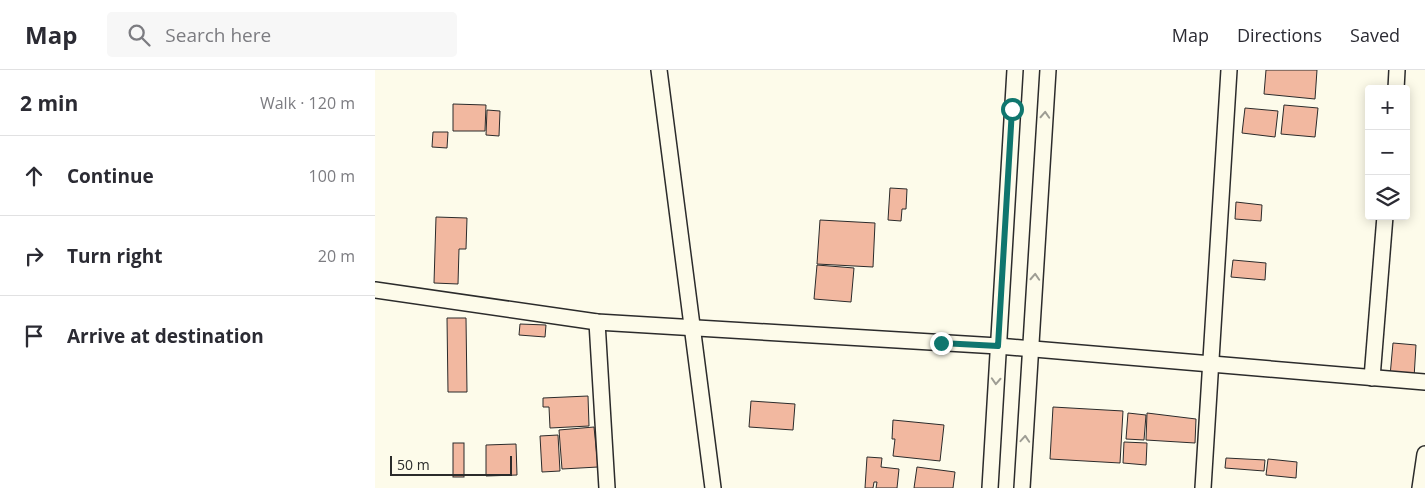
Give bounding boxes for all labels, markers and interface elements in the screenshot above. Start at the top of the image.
search box [107,12,457,57]
text: Map [25,18,77,51]
icon: search [125,21,153,49]
text: Search here [165,22,271,48]
text: Map [1172,23,1209,47]
text: Directions [1237,23,1322,47]
text: Saved [1350,23,1400,47]
map controls [1365,85,1410,220]
button: + [1365,85,1410,130]
text: 2 min [20,89,78,117]
text: Walk · 120 m [260,92,355,114]
route start [1001,98,1024,121]
one-way arrow [1040,111,1051,119]
button: − [1365,130,1410,175]
icon: ahead [20,162,48,190]
text: Continue [67,163,154,189]
text: 100 m [309,165,355,187]
button: layers [1365,175,1410,220]
icon: right [20,242,48,270]
text: Turn right [67,243,162,269]
text: 20 m [318,245,355,267]
one-way arrow [1030,273,1041,281]
icon: arrive [20,322,48,350]
text: Arrive at destination [67,323,264,349]
route end [930,332,953,355]
one-way arrow [990,377,1001,385]
one-way arrow [1020,435,1031,443]
scale bar [390,453,513,476]
text: 50 m [397,455,430,474]

